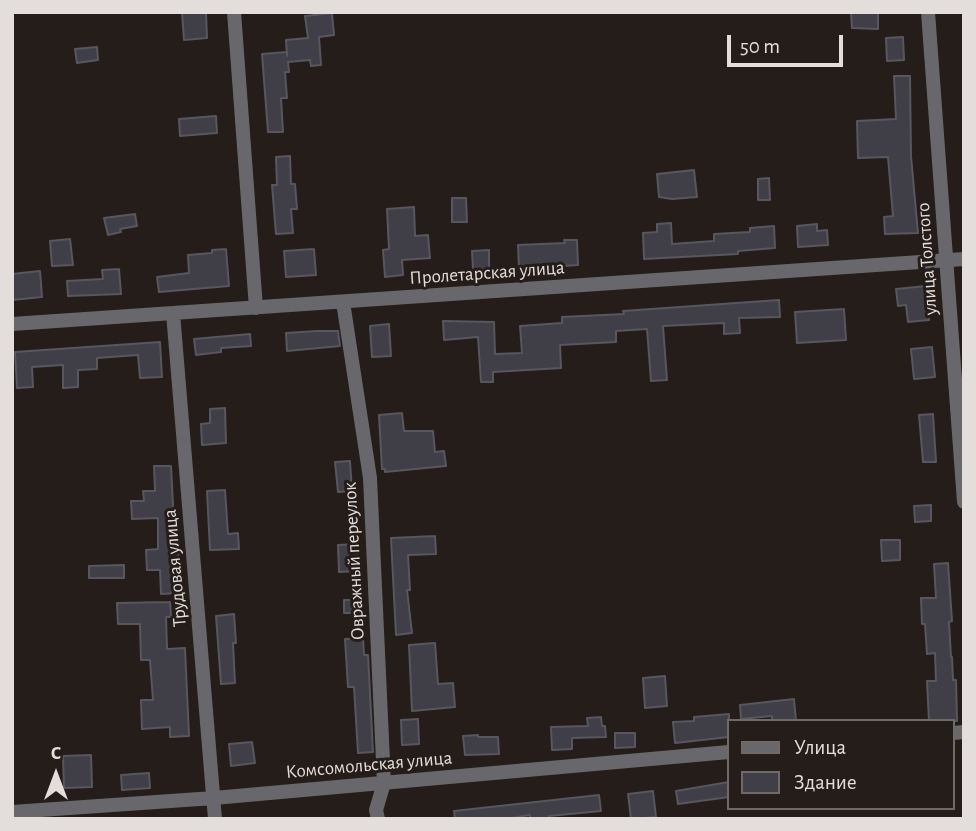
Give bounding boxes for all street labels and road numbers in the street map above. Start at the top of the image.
street label: улица Толстого [912,202,942,316]
street label: Пролетарская улица [409,256,565,290]
street label: Овражный переулок [338,481,370,641]
street label: Трудовая улица [159,508,191,628]
street label: Комсомольская улица [285,746,453,784]

